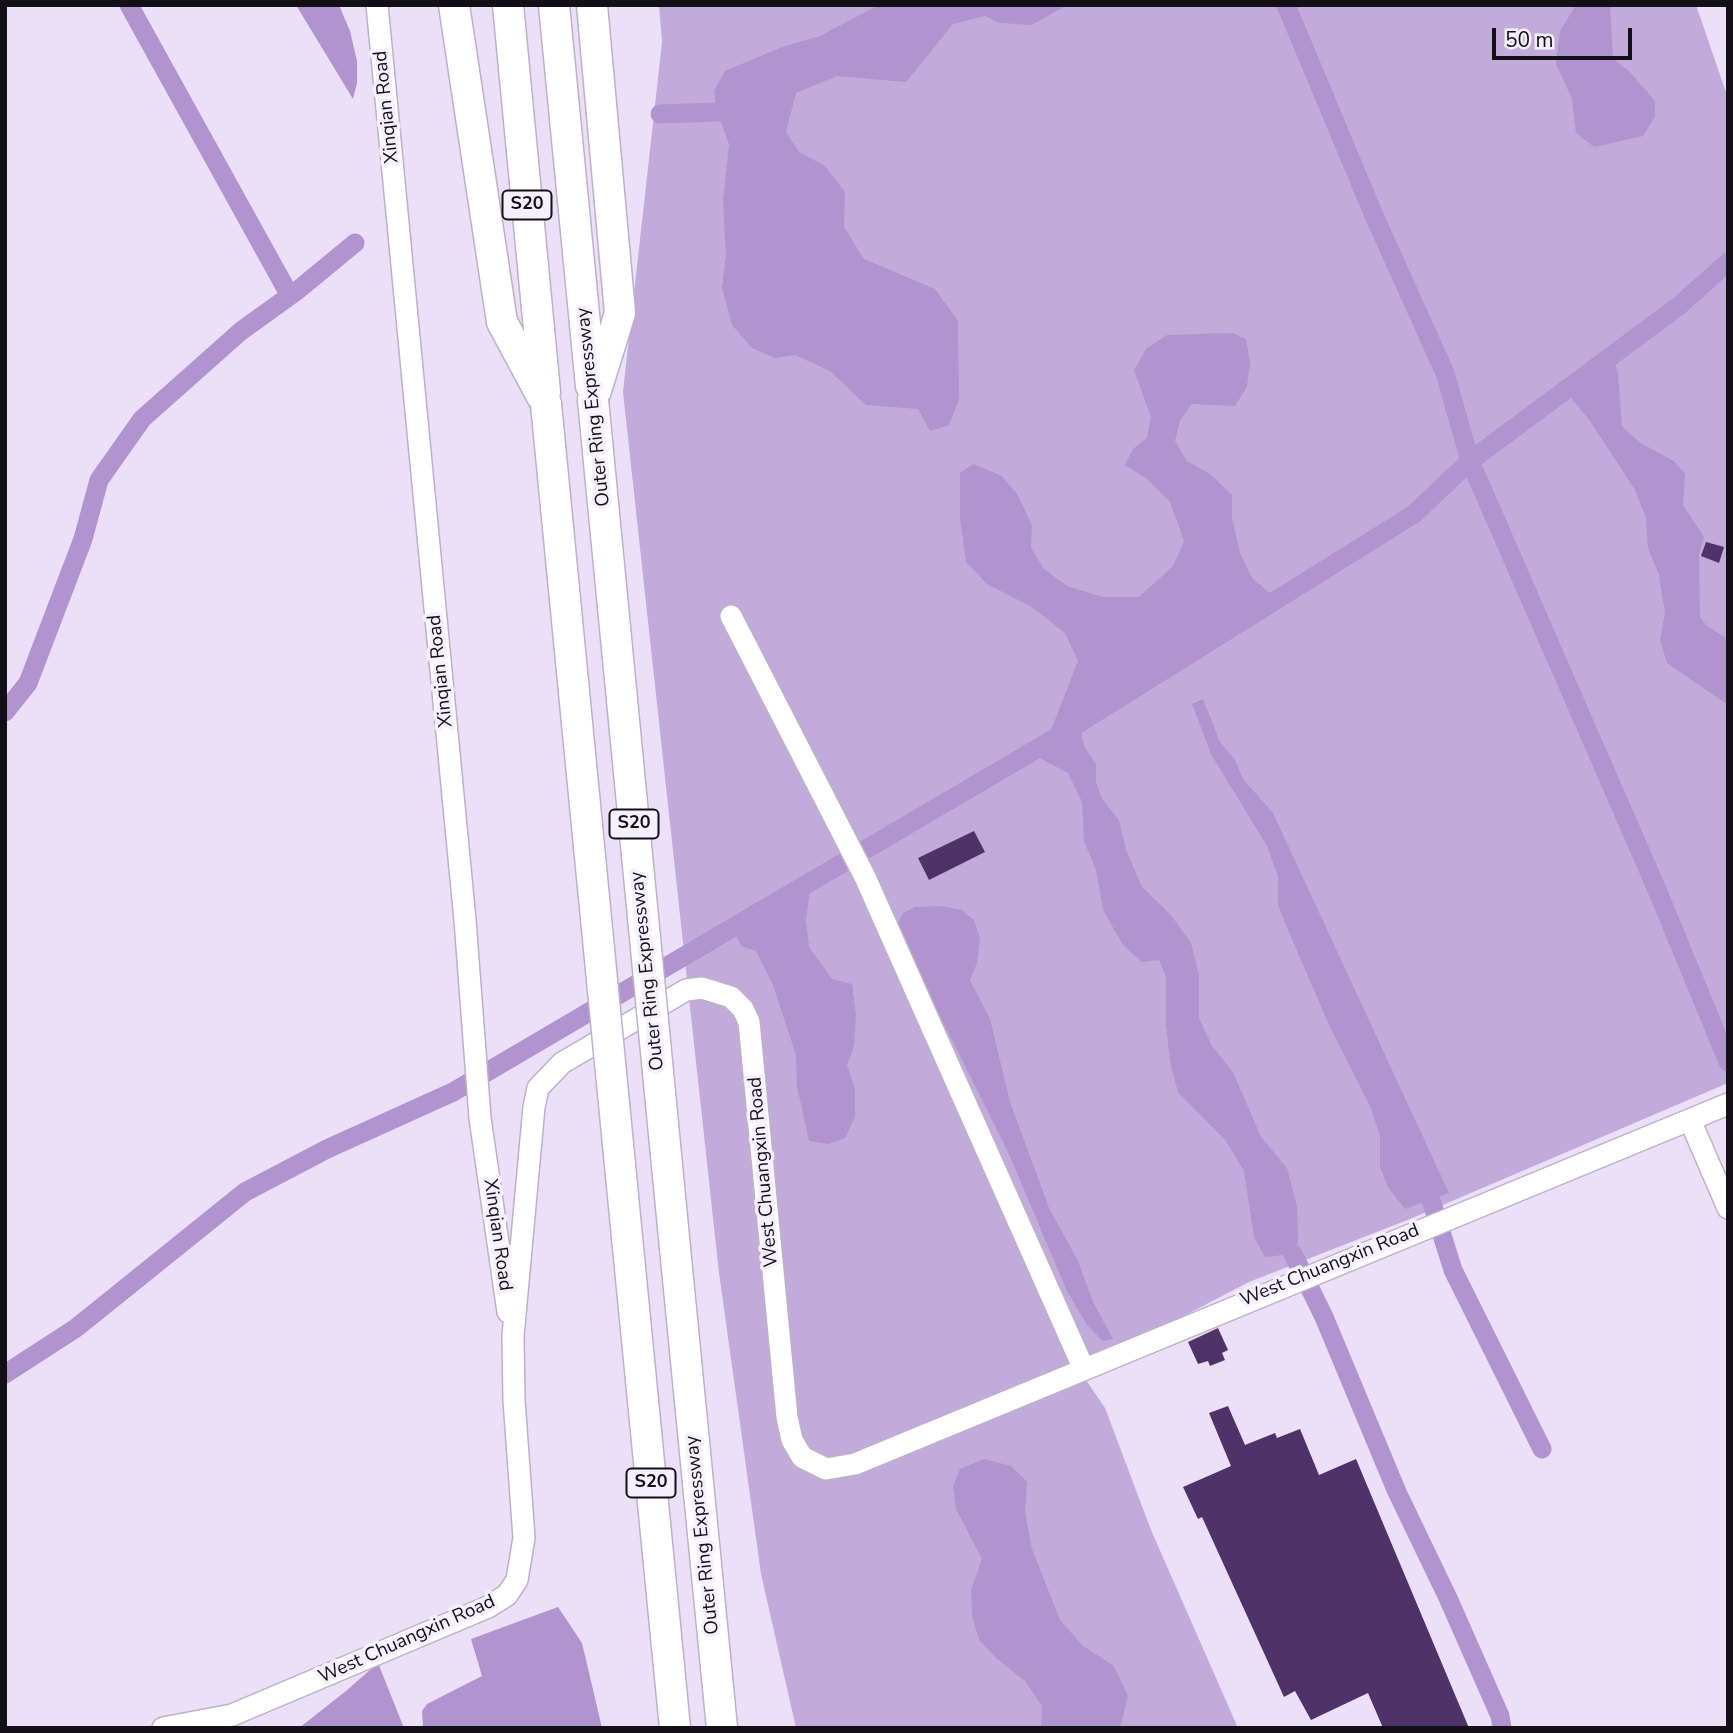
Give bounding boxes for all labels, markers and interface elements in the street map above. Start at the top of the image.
scale bar [1495,14,1635,58]
text: 50 m [1505,26,1554,54]
street label: Xinqian Road [370,50,404,164]
road number: S20 [503,190,552,220]
street label: Outer Ring Expressway [572,306,616,508]
street label: Xinqian Road [424,614,458,728]
road number: S20 [610,810,658,838]
street label: Outer Ring Expressway [626,870,670,1072]
street label: West Chuangxin Road [744,1076,784,1268]
street label: Xinqian Road [478,1177,516,1293]
street label: West Chuangxin Road [1237,1220,1423,1312]
street label: Outer Ring Expressway [681,1434,725,1636]
road number: S20 [626,1468,676,1498]
street label: West Chuangxin Road [315,1591,499,1689]

